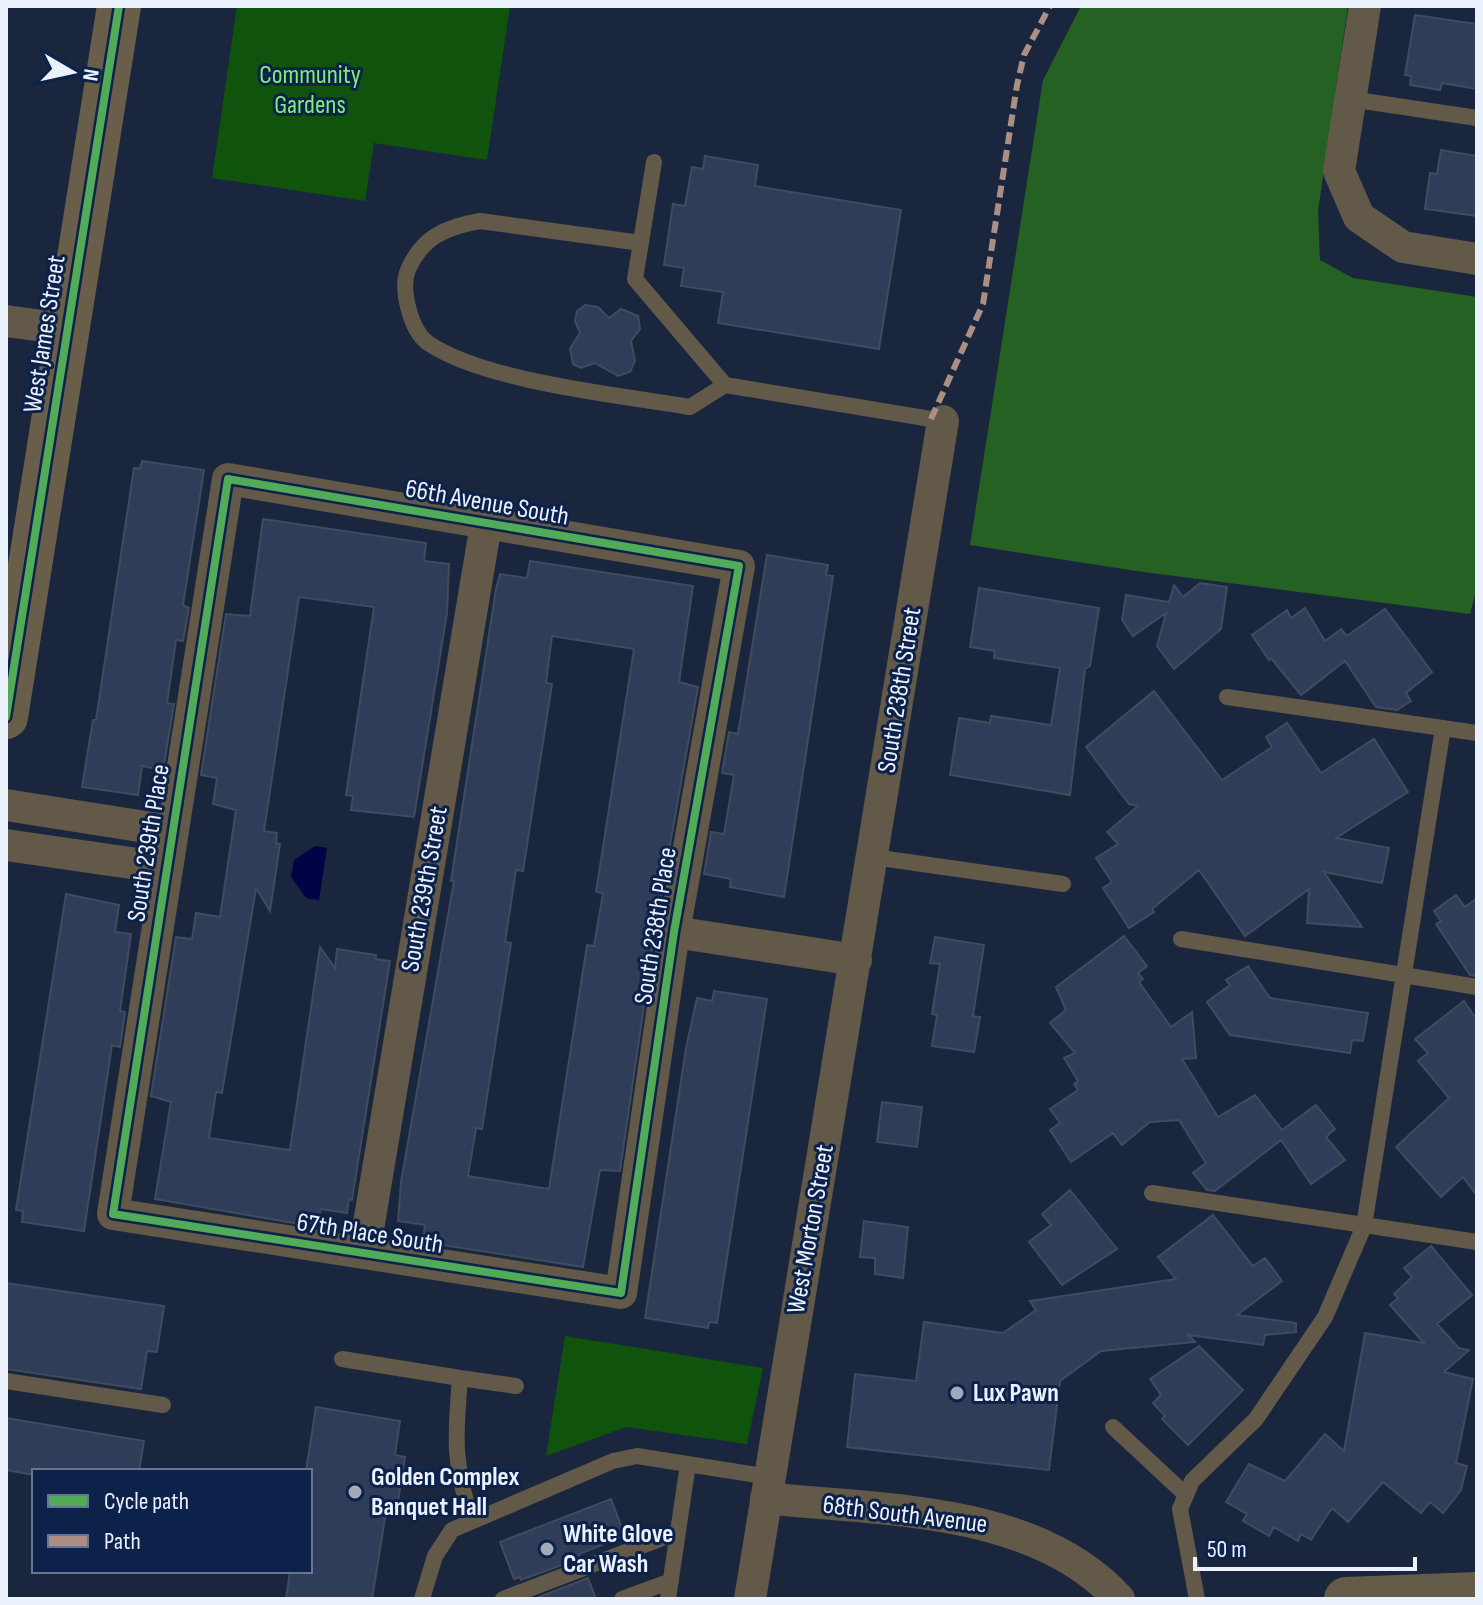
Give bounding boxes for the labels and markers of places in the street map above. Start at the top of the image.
place label: Lux Pawn [973,1378,1059,1409]
marker: Lux Pawn [948,1384,966,1402]
place label: Golden Complex Banquet Hall [371,1462,519,1523]
marker: Golden Complex Banquet Hall [346,1483,364,1501]
place label: White Glove Car Wash [563,1519,673,1580]
marker: White Glove Car Wash [538,1540,556,1558]

